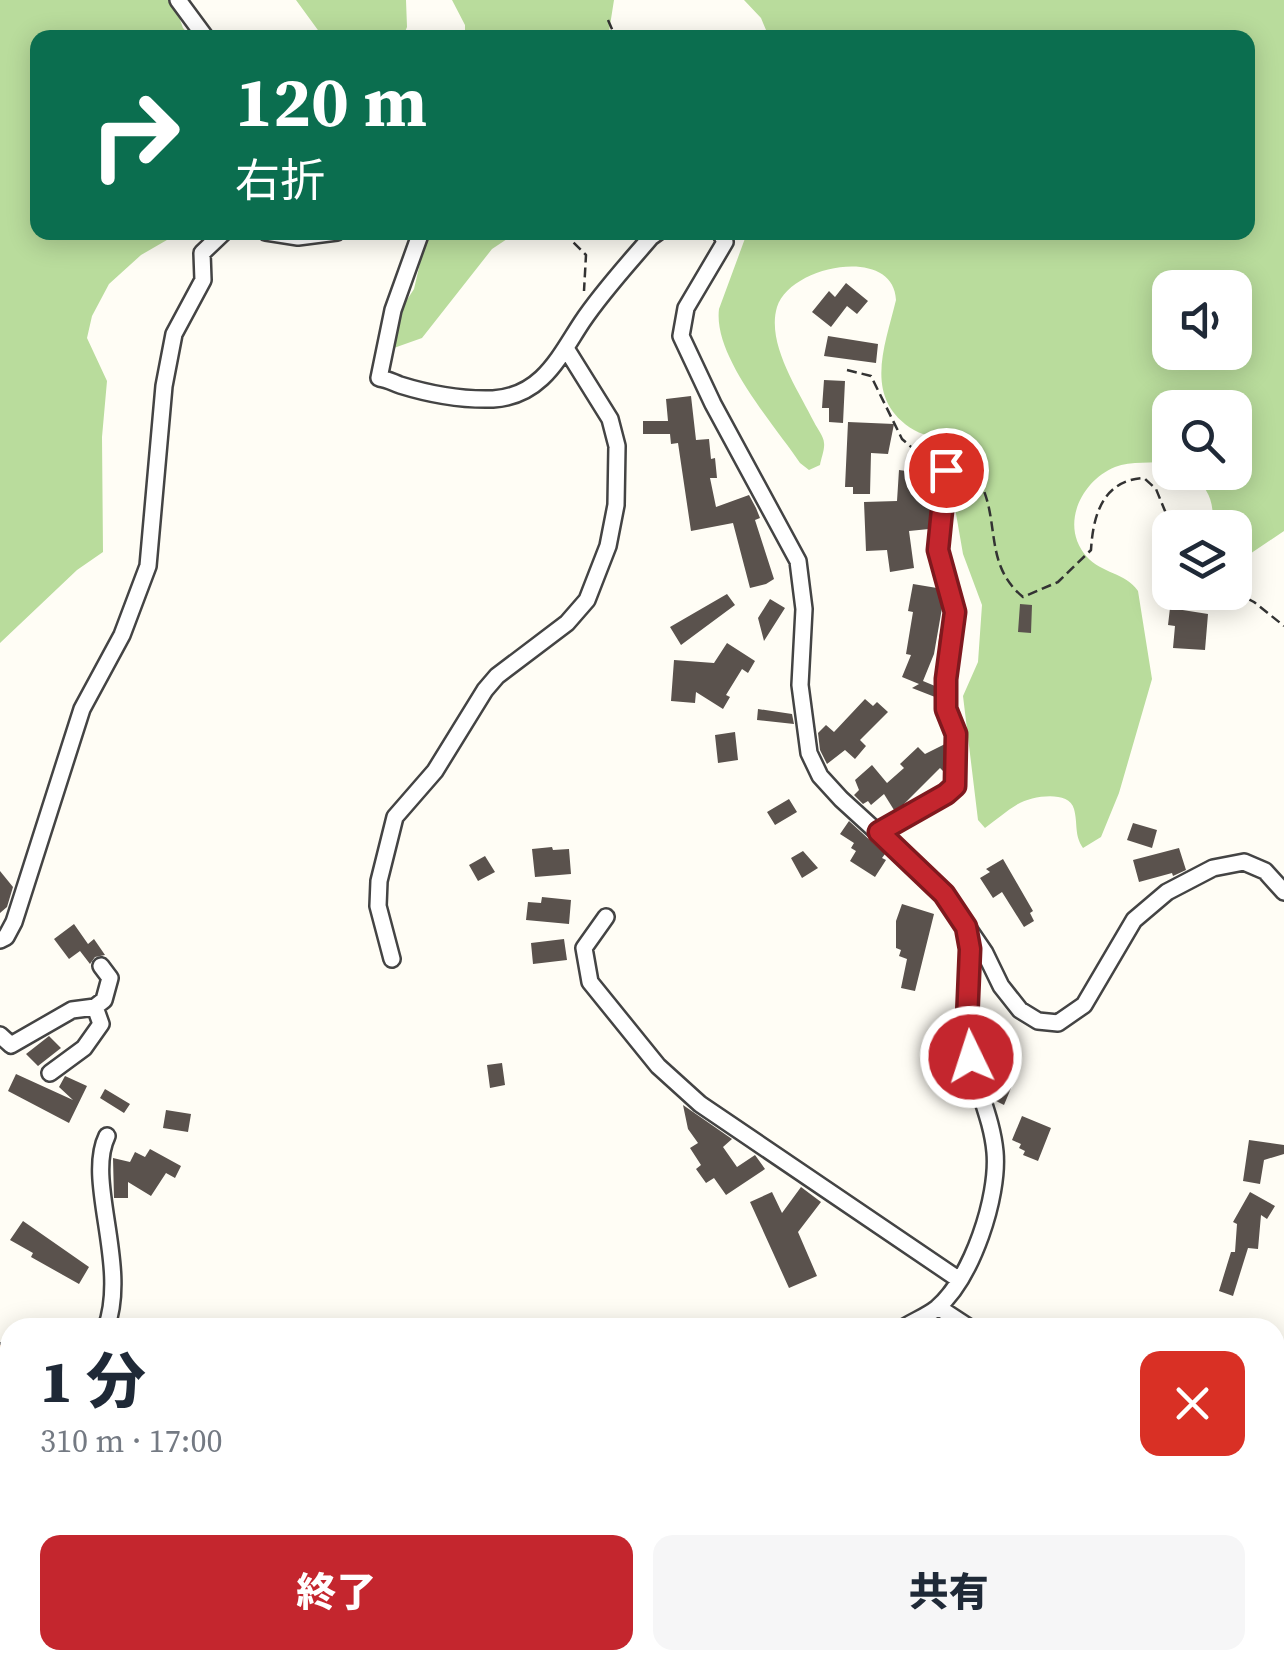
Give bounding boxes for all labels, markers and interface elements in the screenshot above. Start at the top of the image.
text: 120 m [235,53,427,149]
icon: right [70,70,200,200]
text: 右折 [235,149,325,211]
map controls [1152,270,1252,610]
button: sound [1152,270,1252,370]
button: search [1152,390,1252,490]
pin [904,428,989,513]
icon: arrive [919,443,974,498]
button: layers [1152,510,1252,610]
position arrow [919,1005,1023,1109]
text: 1 分 [40,1340,146,1422]
button: close [1140,1351,1245,1456]
text: 310 m · 17:00 [40,1419,222,1463]
button: 終了 [40,1535,633,1650]
button: 共有 [653,1535,1245,1650]

